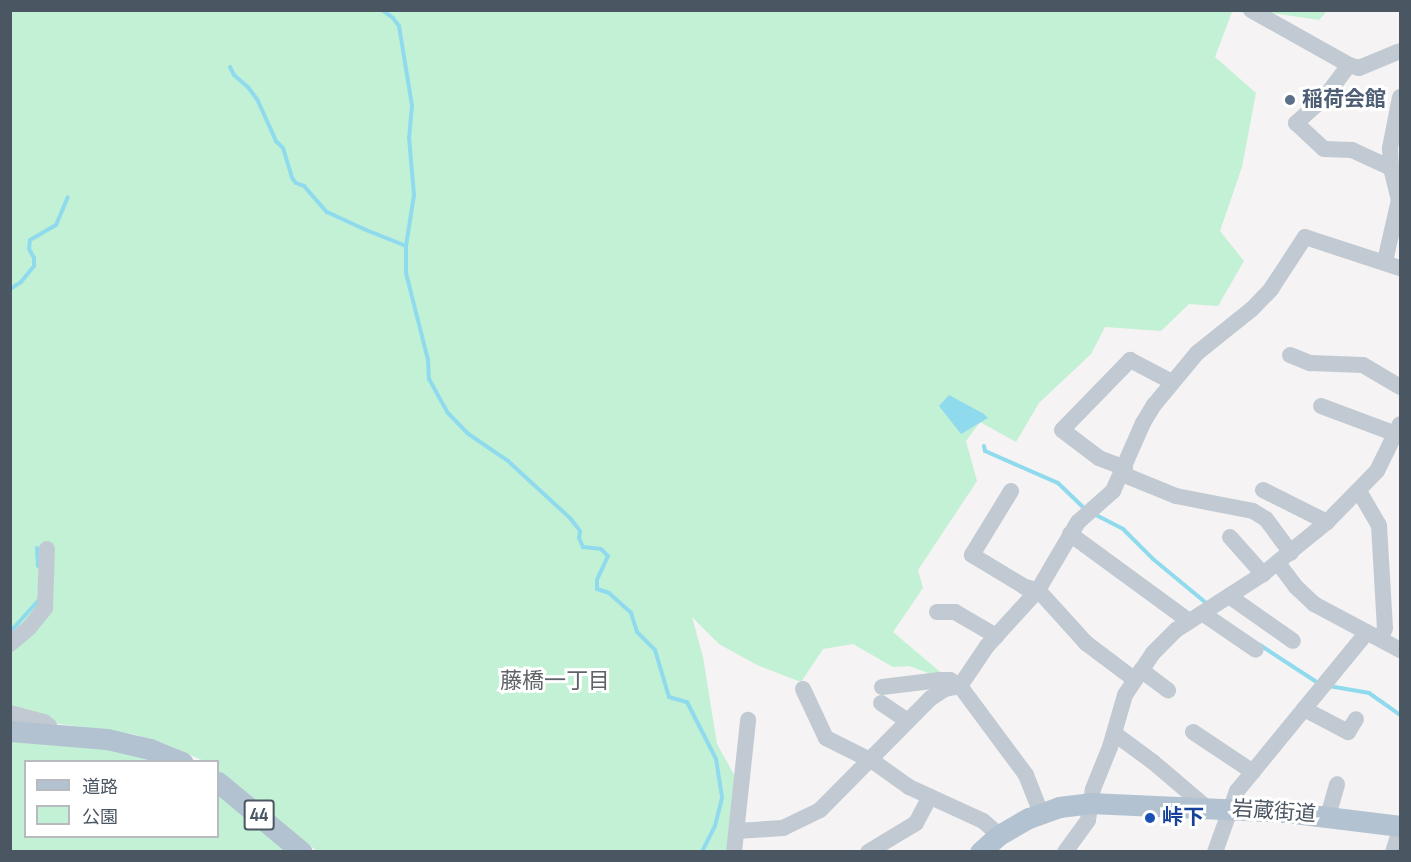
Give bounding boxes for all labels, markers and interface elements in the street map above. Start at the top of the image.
place label: 稲荷会館 [1302,87,1386,113]
marker: 稲荷会館 [1283,93,1297,107]
district label: 藤橋一丁目 [500,669,610,695]
legend [24,760,219,838]
text: 道路 [82,777,118,798]
street label: 岩蔵街道 [1231,797,1317,827]
road number: 44 [242,798,276,832]
place label: 峠下 [1162,805,1204,831]
text: 公園 [82,807,118,828]
marker: 峠下 [1143,811,1157,825]

